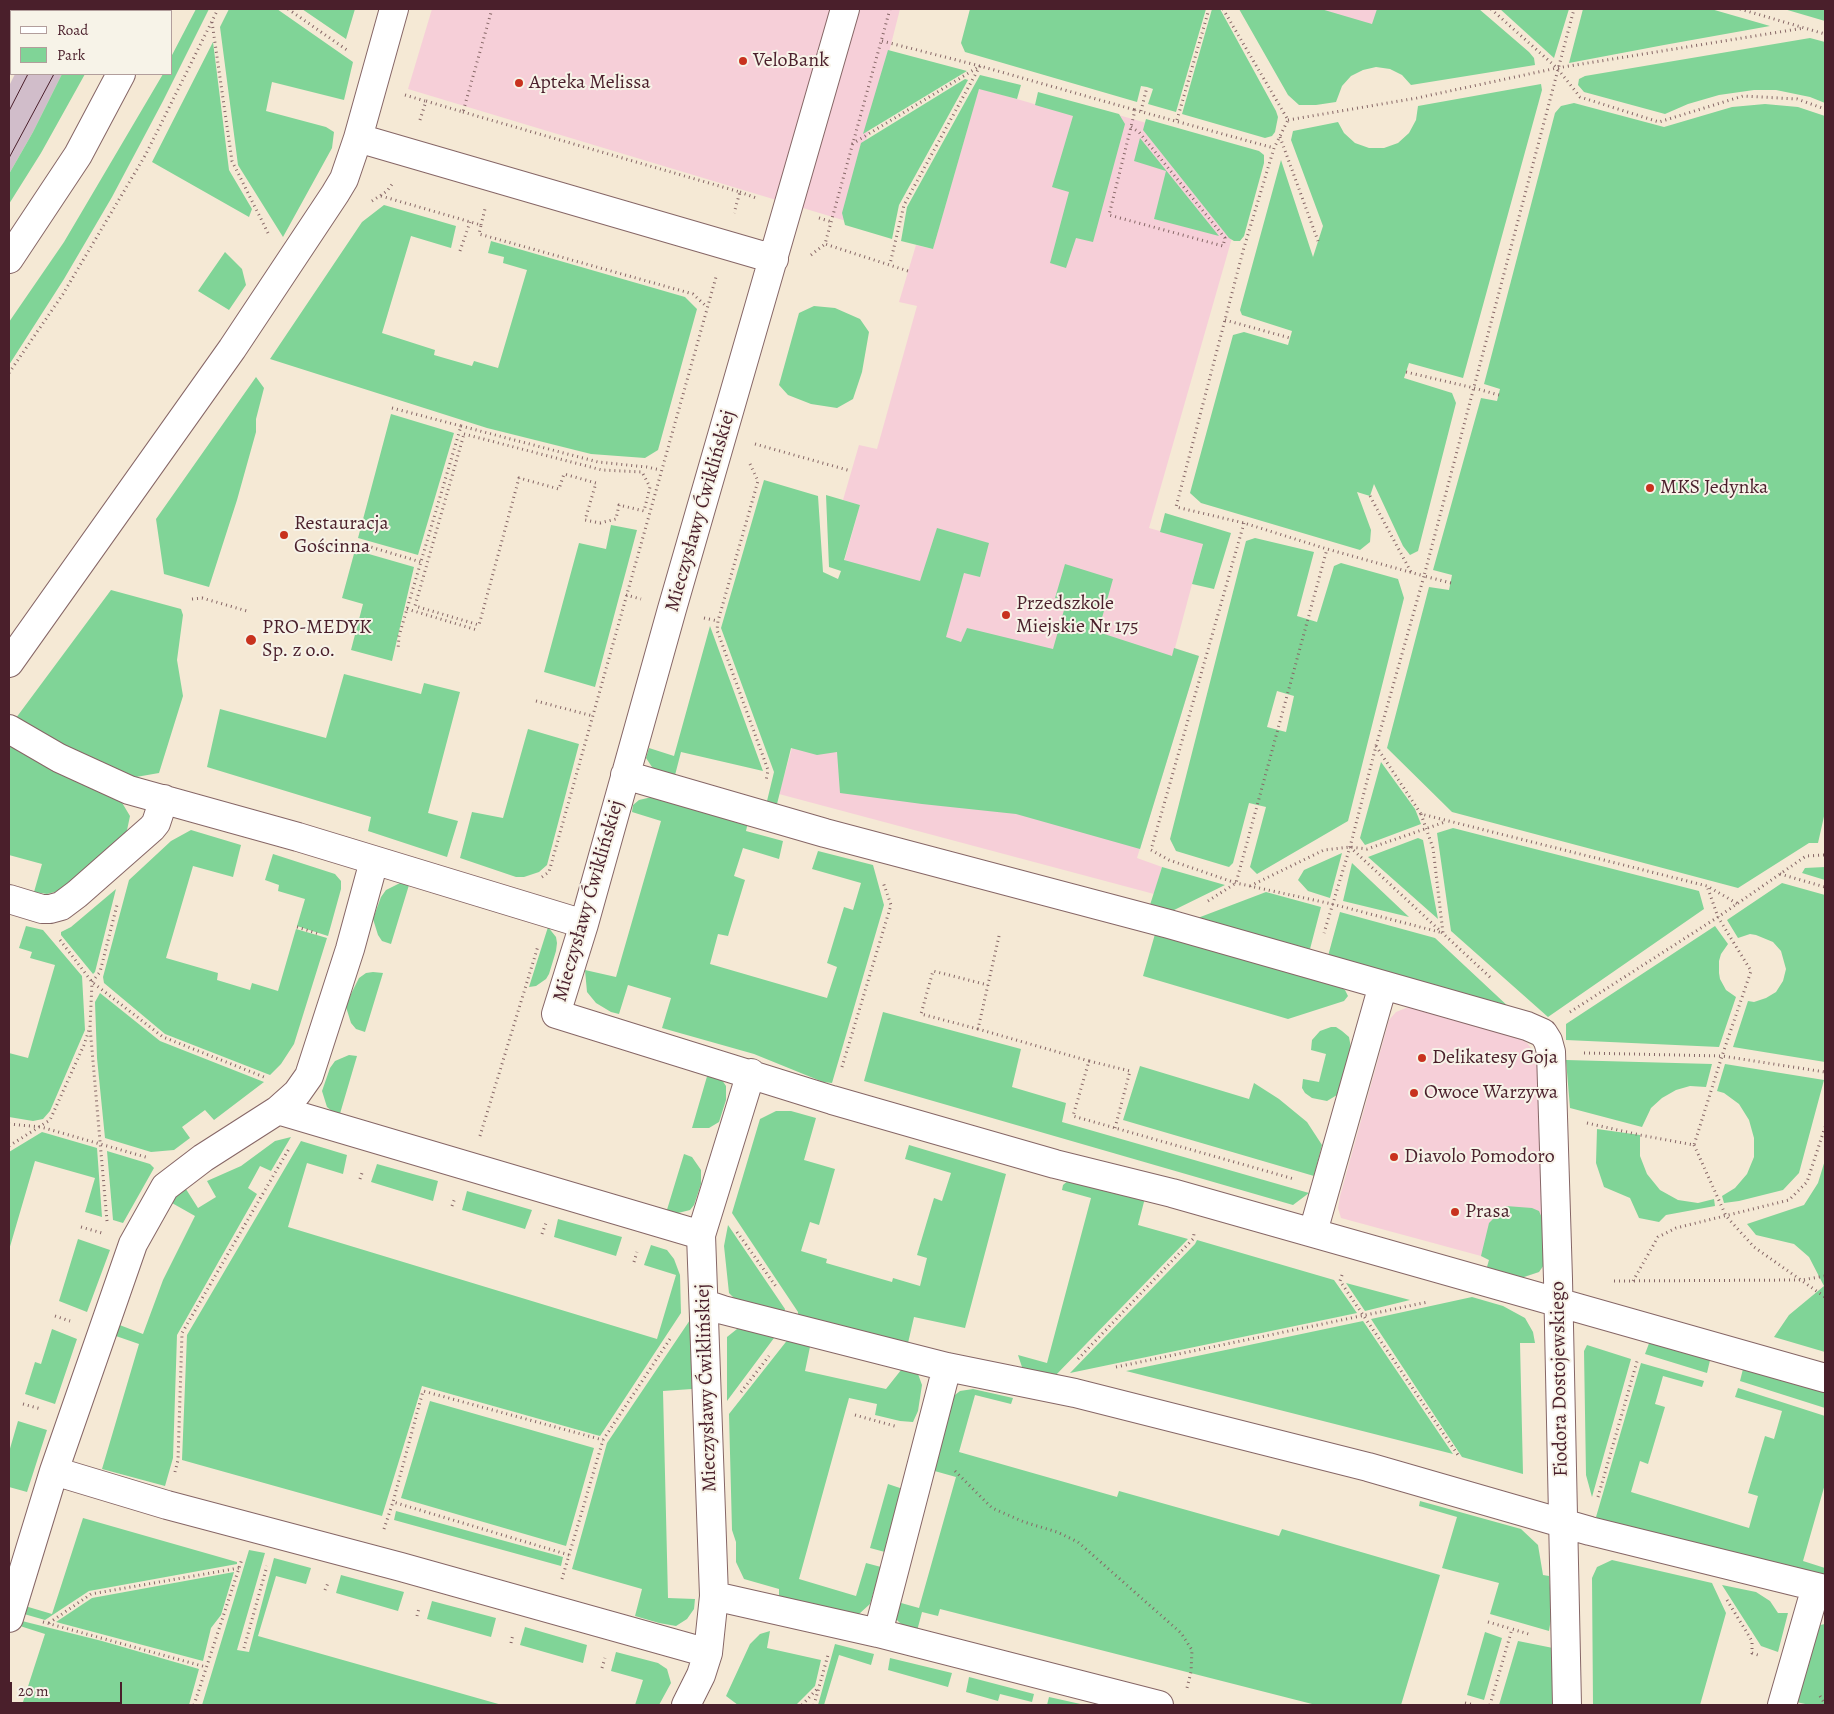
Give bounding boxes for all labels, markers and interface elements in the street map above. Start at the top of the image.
legend [10,10,172,75]
text: Road [57,20,88,40]
text: Park [57,45,85,65]
place label: VeloBank [753,49,829,73]
marker: VeloBank [737,55,749,67]
place label: Apteka Melissa [529,71,651,95]
marker: Apteka Melissa [513,77,525,89]
street label: Mieczysławy Ćwiklińskiej [661,407,741,615]
place label: MKS Jedynka [1660,476,1768,500]
marker: MKS Jedynka [1644,482,1656,494]
place label: Restauracja Gościnna [294,512,389,559]
marker: Restauracja Gościnna [278,529,290,541]
place label: Przedszkole Miejskie Nr 175 [1016,592,1139,639]
marker: Przedszkole Miejskie Nr 175 [1000,609,1012,621]
place label: PRO-MEDYK Sp. z o.o. [262,616,372,663]
marker: PRO-MEDYK Sp. z o.o. [244,633,258,647]
street label: Mieczysławy Ćwiklińskiej [549,797,629,1005]
place label: Delikatesy Goja [1432,1046,1558,1070]
marker: Delikatesy Goja [1416,1052,1428,1064]
place label: Owoce Warzywa [1424,1081,1558,1105]
marker: Owoce Warzywa [1408,1087,1420,1099]
place label: Diavolo Pomodoro [1404,1145,1555,1169]
marker: Diavolo Pomodoro [1388,1151,1400,1163]
place label: Prasa [1465,1200,1510,1224]
marker: Prasa [1449,1206,1461,1218]
street label: Fiodora Dostojewskiego [1546,1281,1574,1477]
street label: Mieczysławy Ćwiklińskiej [691,1283,723,1493]
scale bar [12,1672,125,1704]
text: 20 m [18,1681,49,1701]

